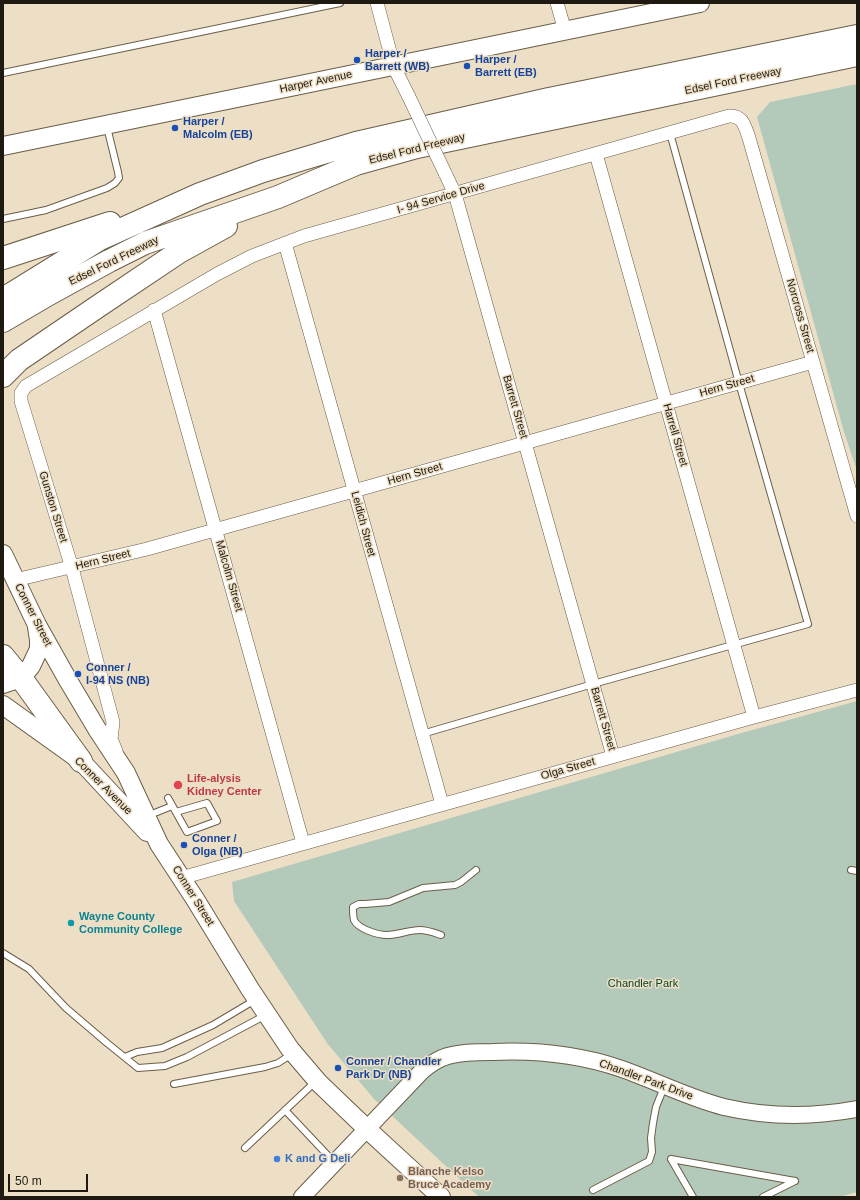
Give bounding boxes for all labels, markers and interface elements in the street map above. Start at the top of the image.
place label: Harper / Barrett (WB) [365,47,430,73]
place label: Harper / Barrett (EB) [475,53,537,79]
marker: Harper / Barrett (WB) [352,55,362,65]
marker: Harper / Barrett (EB) [462,61,472,71]
street label: Edsel Ford Freeway [683,64,783,98]
street label: Harper Avenue [279,68,353,96]
place label: Harper / Malcolm (EB) [183,115,253,141]
marker: Harper / Malcolm (EB) [170,123,180,133]
street label: Edsel Ford Freeway [368,131,466,167]
street label: I- 94 Service Drive [396,179,486,217]
street label: Edsel Ford Freeway [67,233,161,289]
street label: Norcross Street [783,277,817,355]
street label: Hern Street [698,372,756,400]
street label: Barrett Street [500,374,530,440]
street label: Harrell Street [660,402,690,468]
street label: Hern Street [386,460,444,488]
street label: Gunston Street [36,470,70,544]
street label: Leidich Street [348,490,378,558]
street label: Malcolm Street [213,539,245,613]
street label: Hern Street [74,547,132,573]
street label: Conner Street [12,581,54,649]
place label: Conner / I-94 NS (NB) [86,661,150,687]
marker: Conner / I-94 NS (NB) [73,669,83,679]
street label: Barrett Street [588,686,618,752]
street label: Conner Avenue [71,754,135,818]
street label: Olga Street [539,755,597,783]
place label: Life-alysis Kidney Center [187,772,262,798]
marker: Life-alysis Kidney Center [172,779,184,791]
place label: Conner / Olga (NB) [192,832,243,858]
marker: Conner / Olga (NB) [179,840,189,850]
street label: Conner Street [169,863,217,929]
place label: Wayne County Community College [79,910,182,936]
marker: Wayne County Community College [66,918,76,928]
park label: Chandler Park [608,977,678,991]
place label: Conner / Chandler Park Dr (NB) [346,1055,441,1081]
street label: Chandler Park Drive [597,1057,695,1103]
marker: Conner / Chandler Park Dr (NB) [333,1063,343,1073]
place label: K and G Deli [285,1152,350,1166]
marker: K and G Deli [272,1154,282,1164]
place label: Blanche Kelso Bruce Academy [408,1165,491,1191]
scale bar [10,1166,90,1192]
marker: Blanche Kelso Bruce Academy [395,1173,405,1183]
text: 50 m [15,1174,42,1188]

